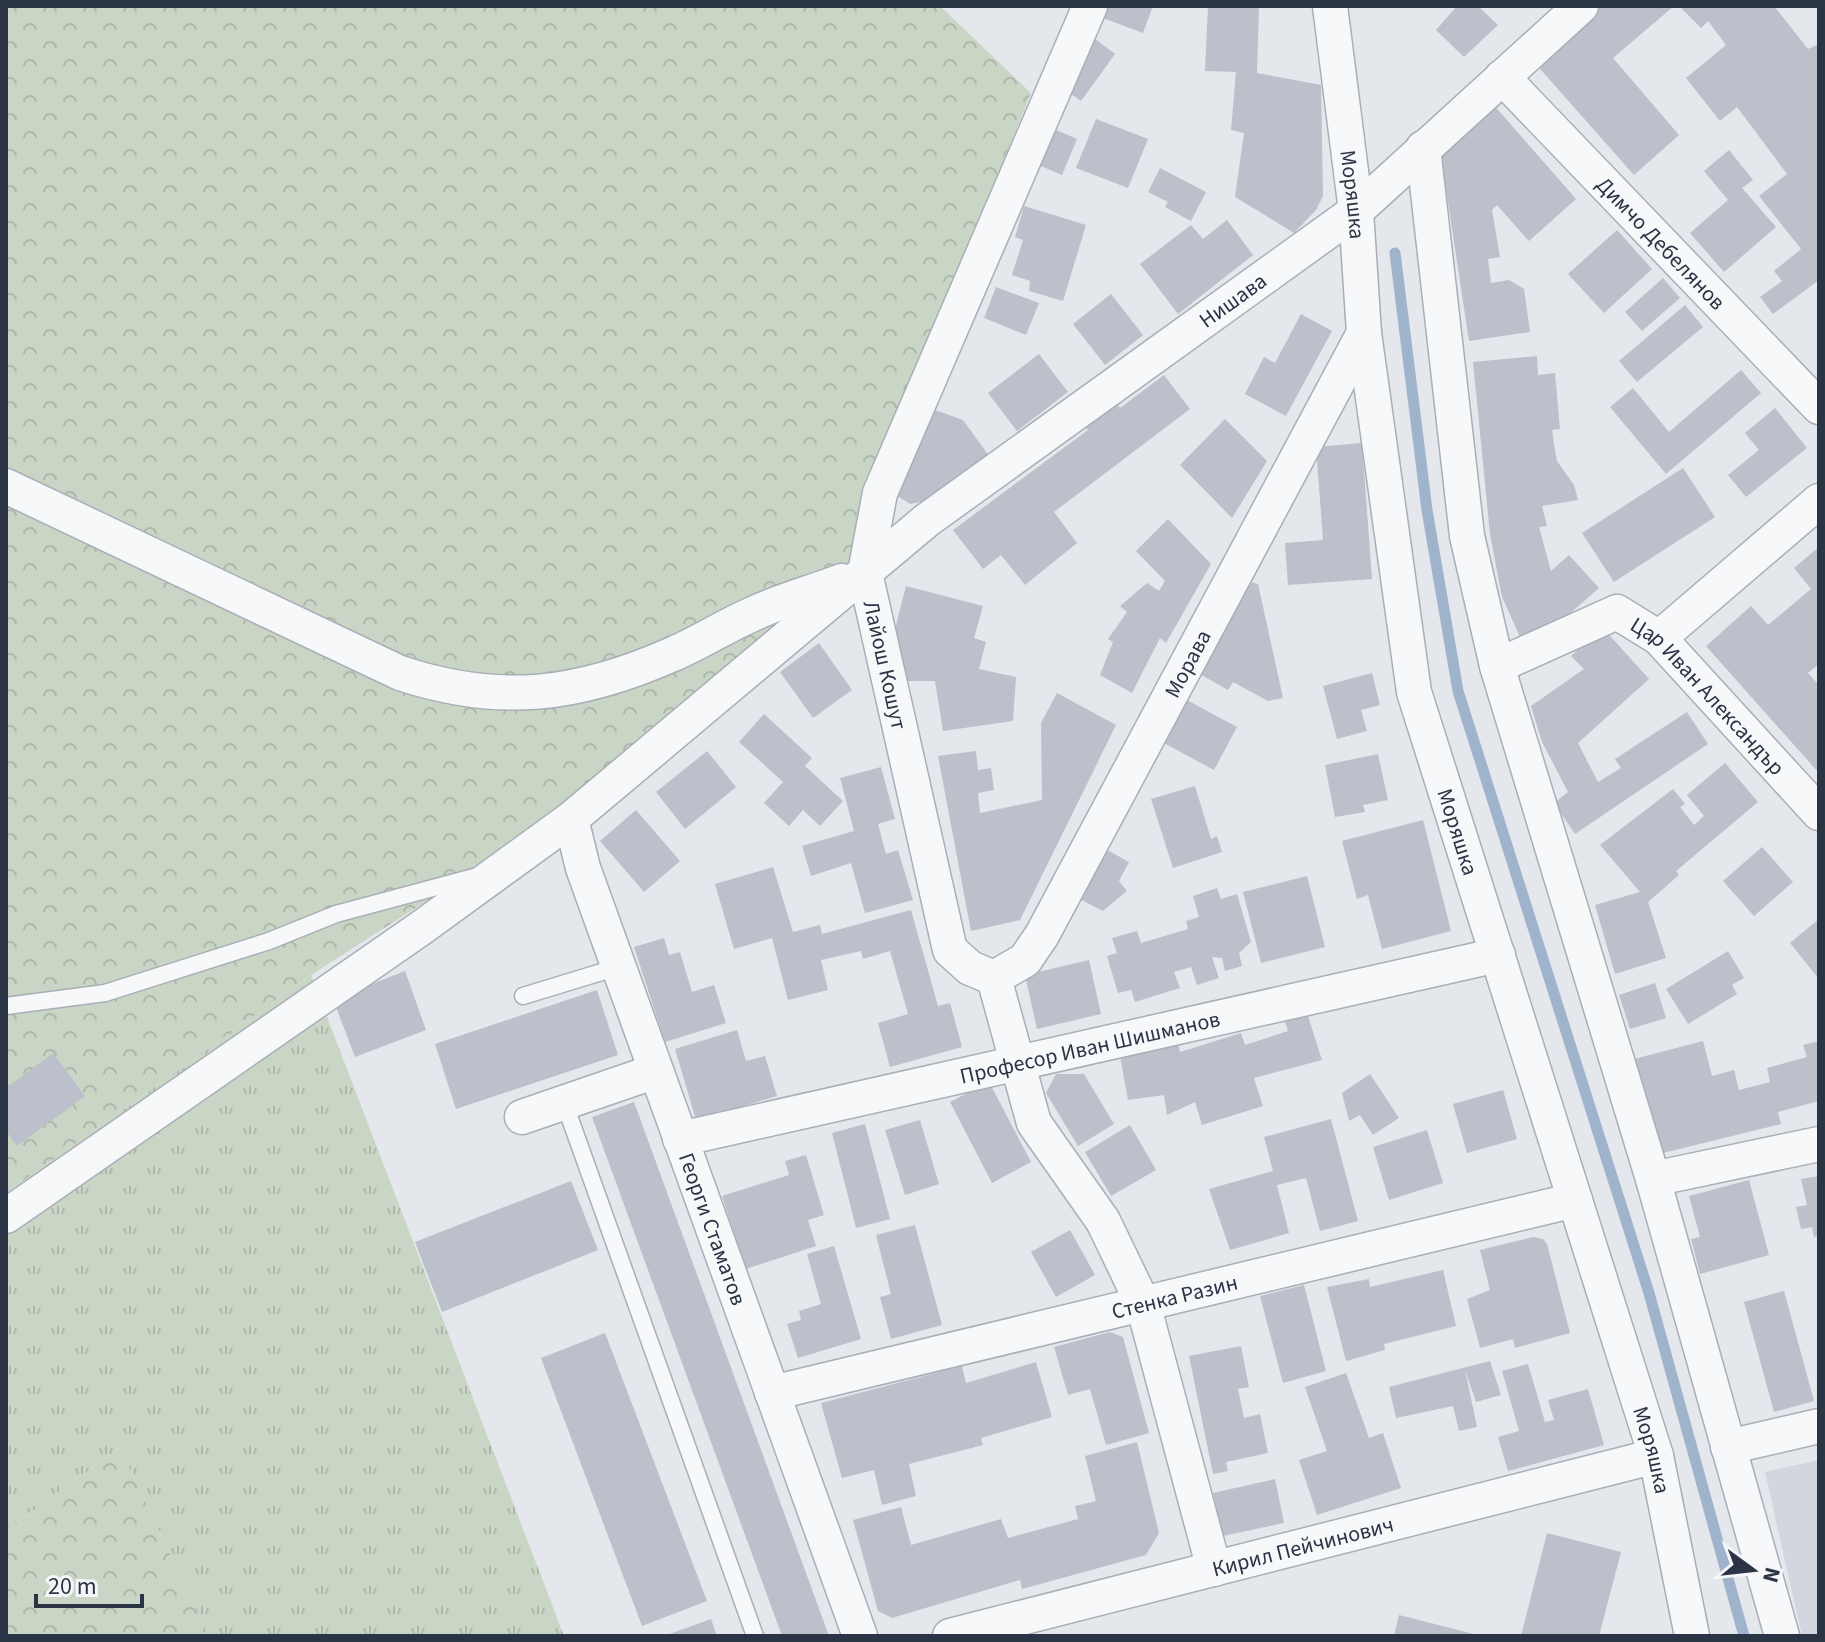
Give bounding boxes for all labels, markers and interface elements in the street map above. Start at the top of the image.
street label: Моряшка [1331,148,1373,240]
street label: Димчо Дебелянов [1589,169,1733,318]
street label: Нишава [1193,265,1274,336]
street label: Лайош Кошут [855,597,915,733]
street label: Цар Иван Александър [1624,609,1792,783]
street label: Морава [1157,624,1219,704]
street label: Моряшка [1429,785,1486,880]
street label: Професор Иван Шишманов [957,1003,1223,1093]
street label: Георги Стаматов [670,1148,754,1310]
street label: Стенка Разин [1108,1267,1241,1328]
street label: Моряшка [1624,1402,1678,1497]
street label: Кирил Пейчинович [1209,1509,1397,1586]
north arrow [1713,1530,1793,1610]
scale bar [36,1558,142,1608]
text: N [1754,1564,1789,1586]
text: 20 m [48,1569,97,1604]

